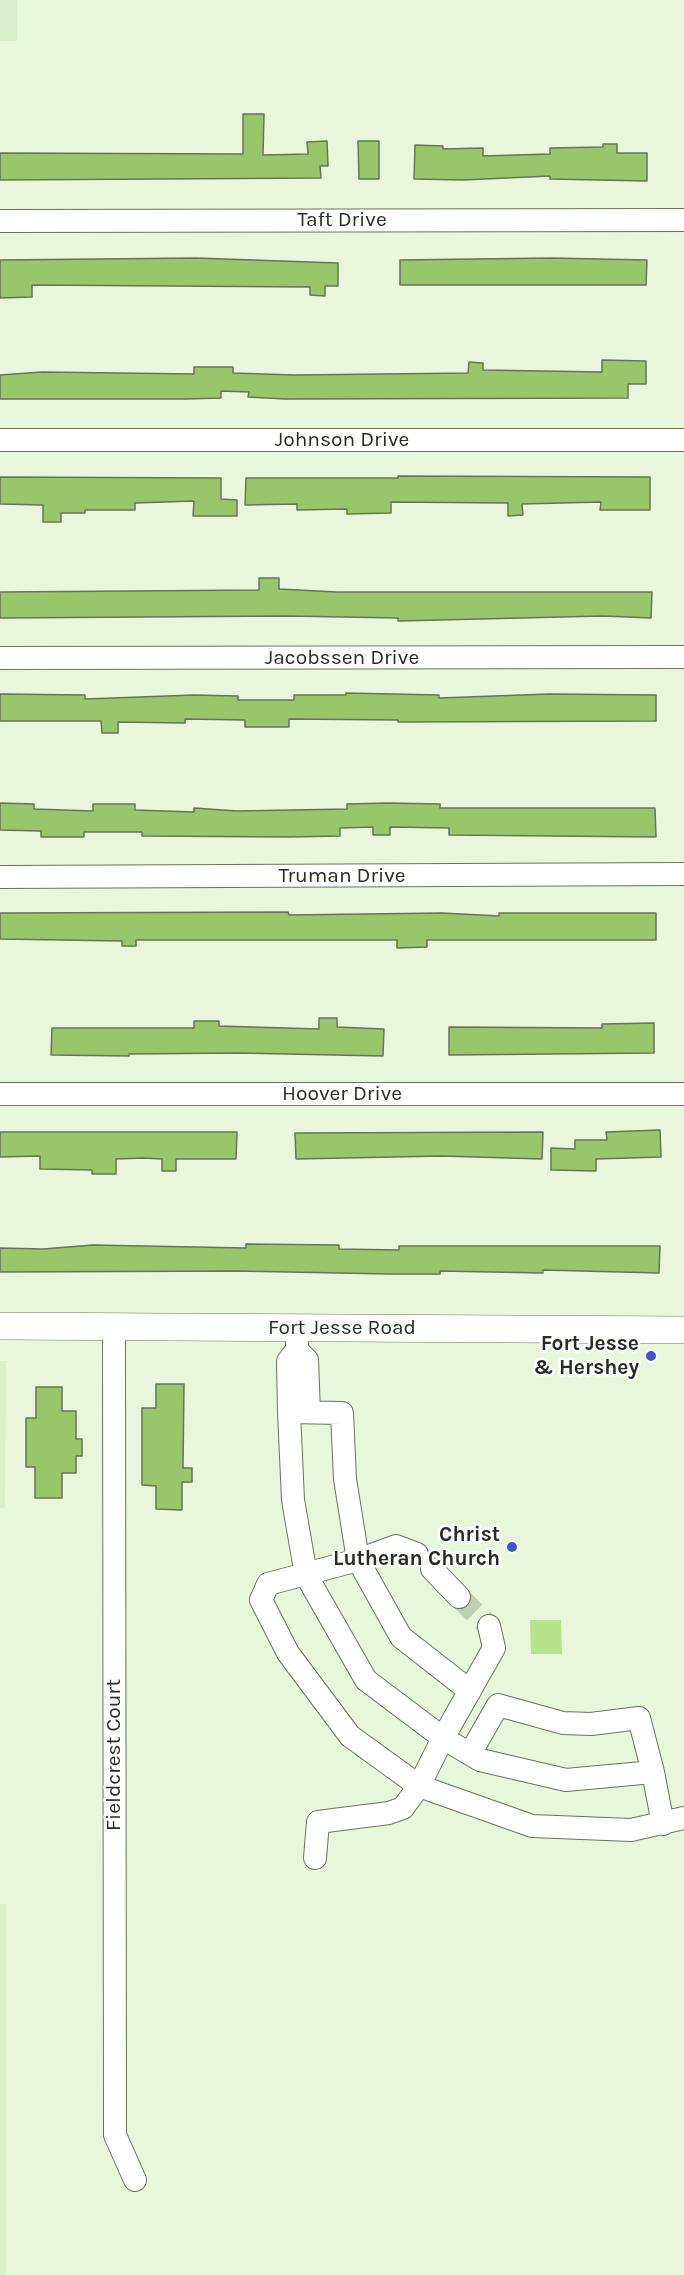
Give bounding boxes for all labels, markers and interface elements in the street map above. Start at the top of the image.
street label: Taft Drive [297,207,387,233]
street label: Johnson Drive [275,427,409,453]
street label: Jacobssen Drive [265,645,419,671]
street label: Truman Drive [278,863,406,889]
street label: Hoover Drive [282,1081,402,1107]
street label: Fort Jesse Road [268,1315,416,1341]
place label: Fort Jesse & Hershey [533,1331,639,1381]
marker: Fort Jesse & Hershey [644,1349,658,1363]
place label: Christ Lutheran Church [333,1522,500,1572]
marker: Christ Lutheran Church [505,1540,519,1554]
street label: Fieldcrest Court [101,1679,127,1831]

